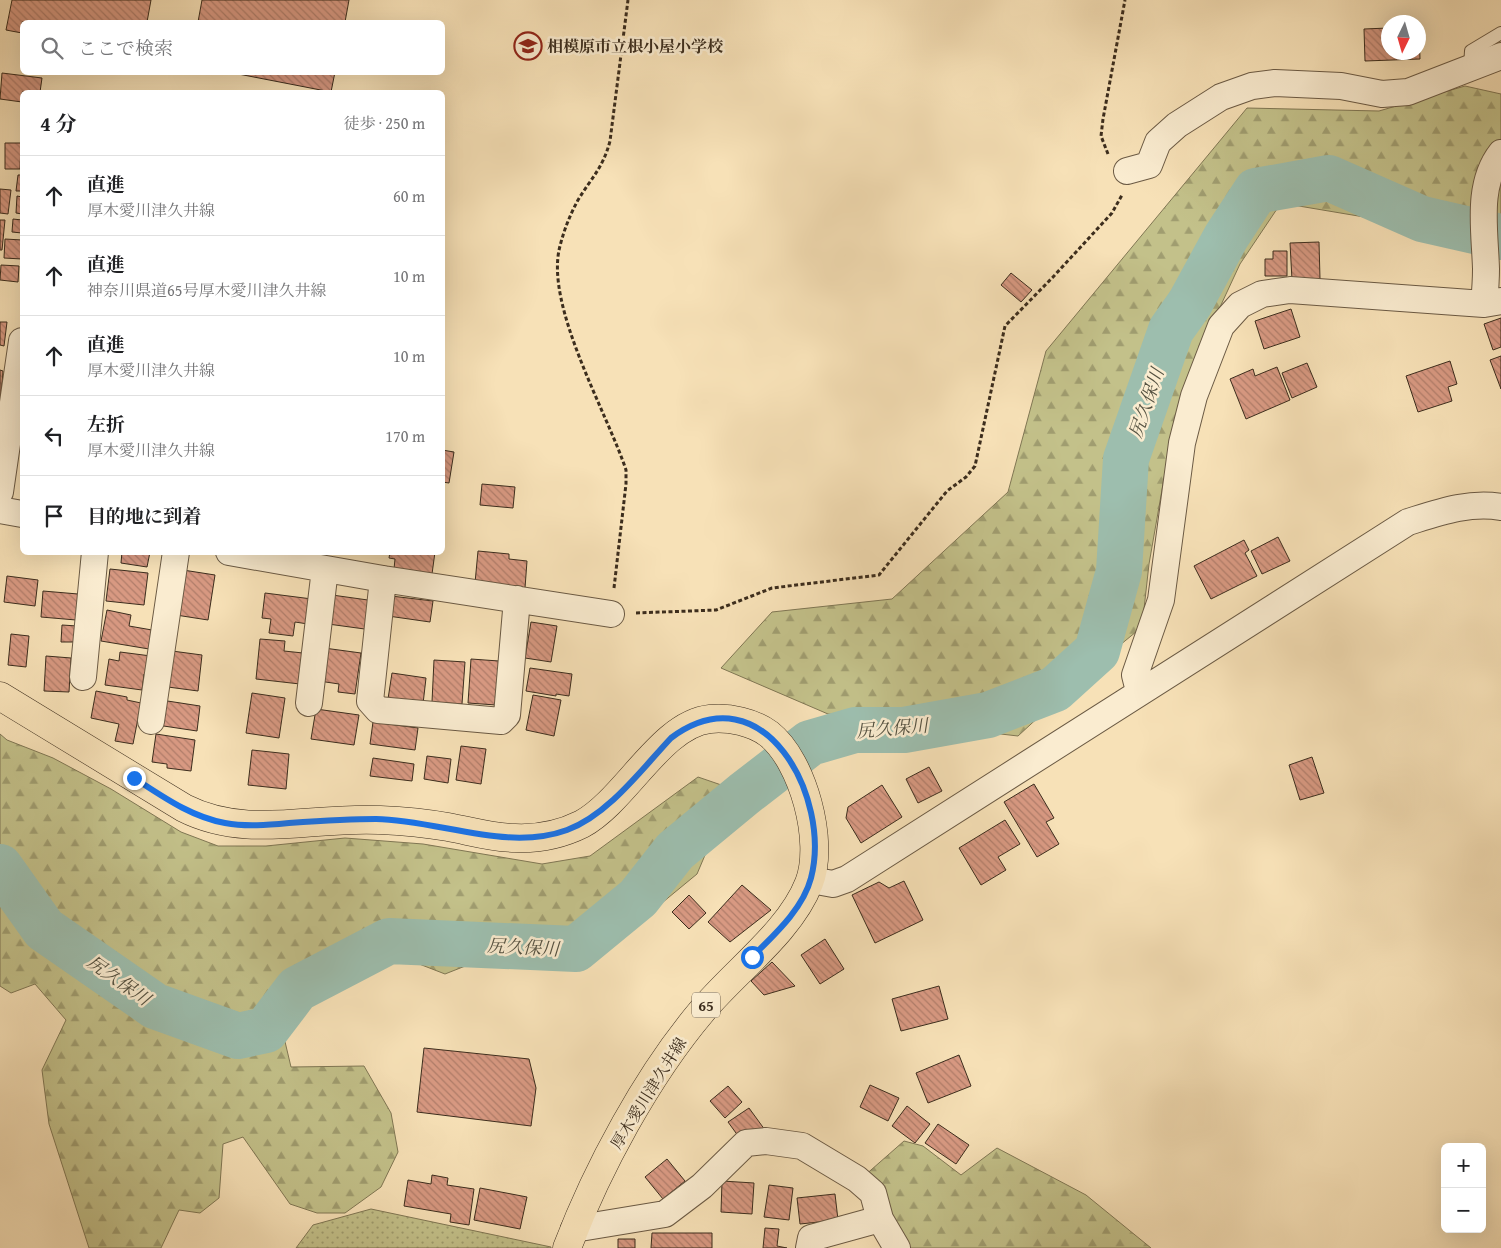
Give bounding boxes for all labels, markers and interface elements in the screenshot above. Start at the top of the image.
north arrow [1381,15,1426,60]
search box [20,20,445,75]
school or university icon: 相模原市立根小屋小学校 [513,31,543,61]
icon: search [38,34,66,62]
text: ここで検索 [78,34,173,62]
place label: 相模原市立根小屋小学校 [547,34,724,58]
text: 4 分 [40,108,77,139]
text: 徒歩 · 250 m [344,111,425,135]
text: 直進 [87,170,125,198]
icon: ahead [40,182,68,210]
text: 60 m [393,184,425,208]
text: 厚木愛川津久井線 [87,198,215,222]
text: 直進 [87,250,125,278]
icon: ahead [40,262,68,290]
text: 10 m [393,264,425,288]
text: 神奈川県道65号厚木愛川津久井線 [87,278,326,302]
text: 直進 [87,330,125,358]
icon: ahead [40,342,68,370]
text: 10 m [393,344,425,368]
text: 厚木愛川津久井線 [87,358,215,382]
water label: 尻久保川 [1122,363,1171,441]
text: 左折 [87,410,125,438]
icon: left [40,422,68,450]
text: 170 m [385,424,425,448]
text: 厚木愛川津久井線 [87,438,215,462]
icon: arrive [40,502,68,530]
text: 目的地に到着 [87,502,201,530]
water label: 尻久保川 [855,711,931,745]
route end [123,767,146,790]
water label: 尻久保川 [486,932,562,962]
route start [741,946,764,969]
water label: 尻久保川 [82,948,158,1013]
road number: 65 [692,992,720,1018]
street label: 厚木愛川津久井線 [604,1032,692,1154]
map controls [1441,1143,1486,1233]
button: + [1441,1143,1486,1188]
button: − [1441,1188,1486,1233]

